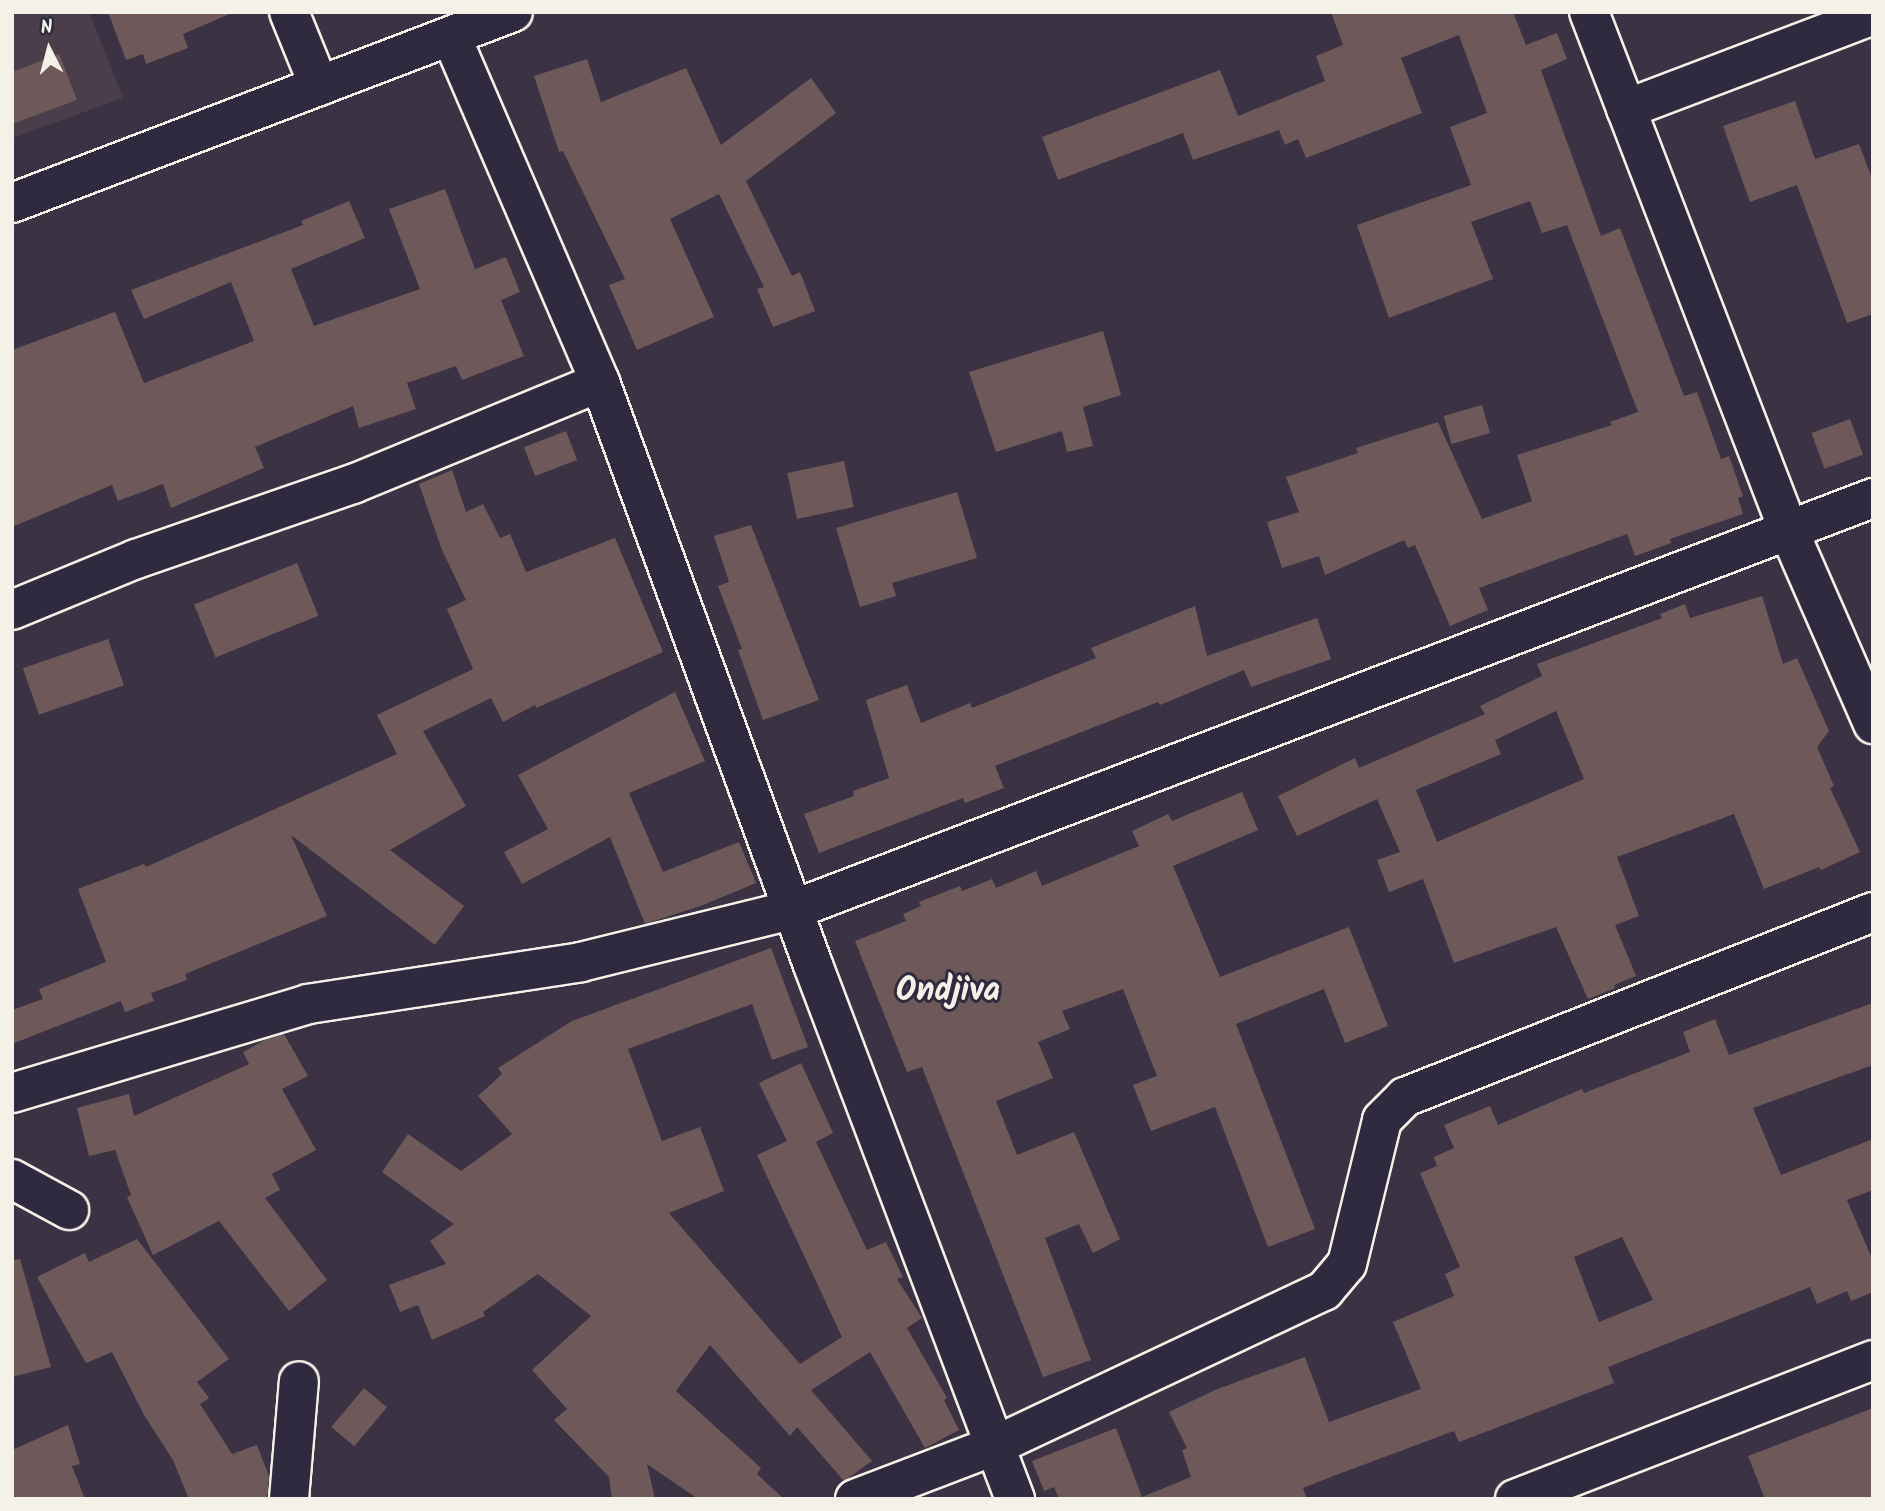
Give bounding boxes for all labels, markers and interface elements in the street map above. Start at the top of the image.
text: N [39,13,54,44]
north arrow [14,14,84,84]
district label: Ondjiva [896,972,1000,1012]

